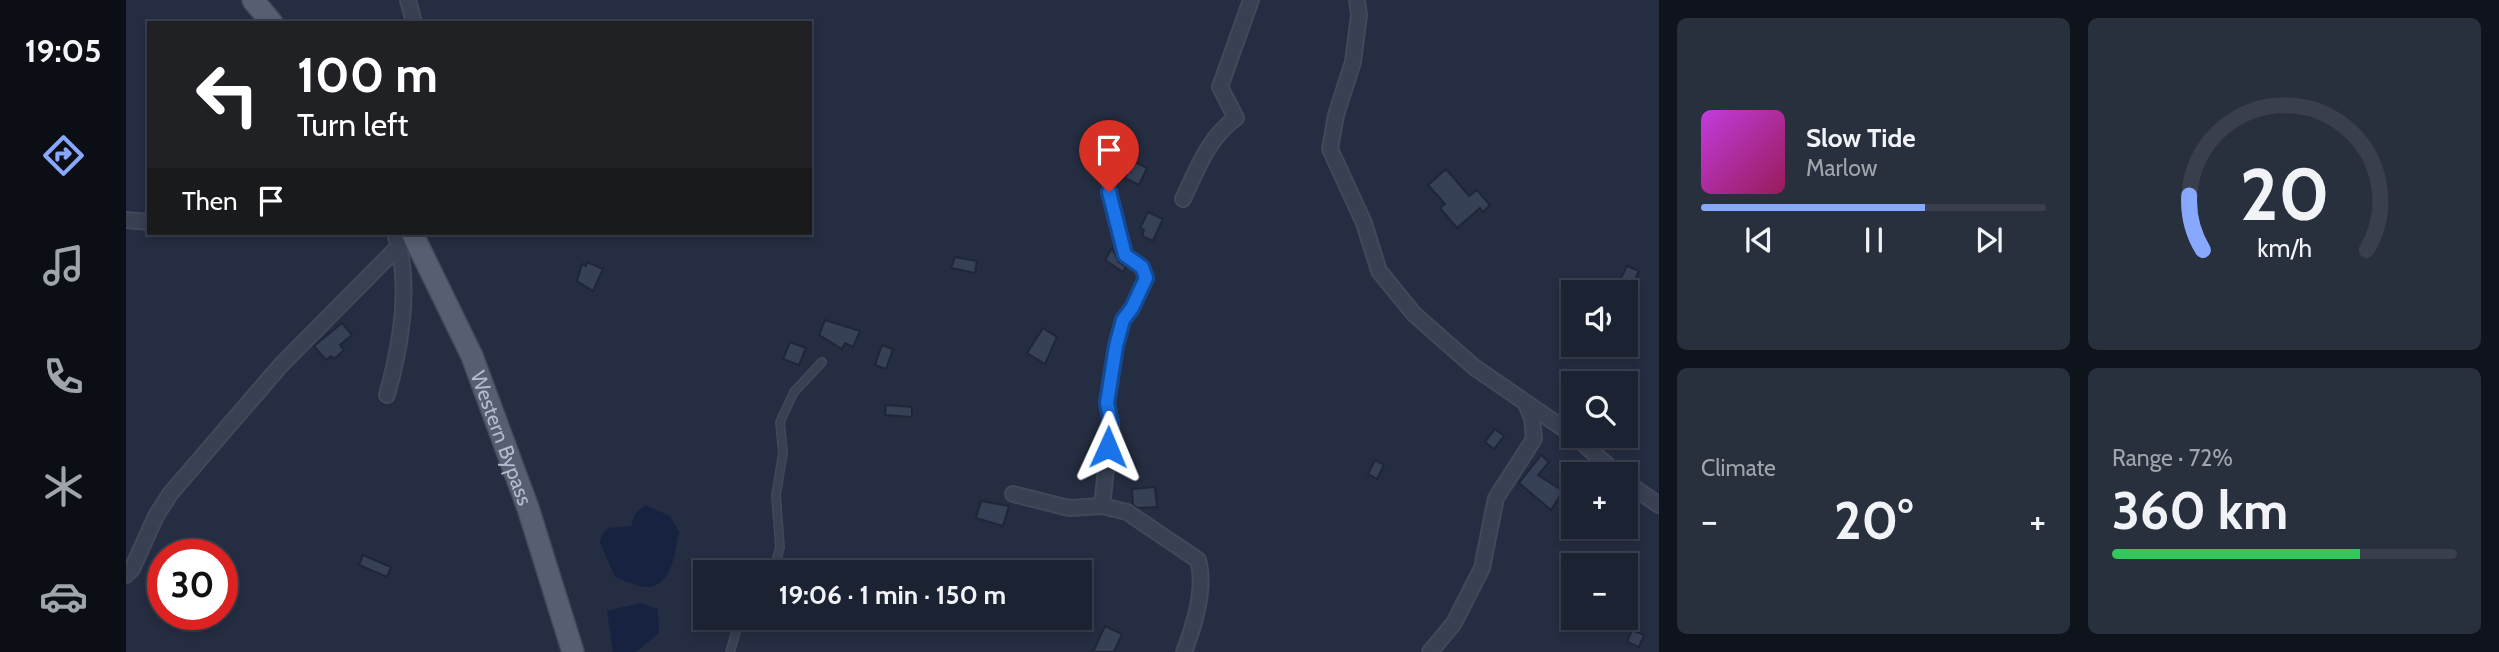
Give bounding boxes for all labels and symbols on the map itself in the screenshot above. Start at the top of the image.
pin [1079,120,1139,192]
street label: Western Bypass [466,367,538,509]
position arrow [1071,410,1145,484]
speed limit sign: 30 [147,539,238,630]

